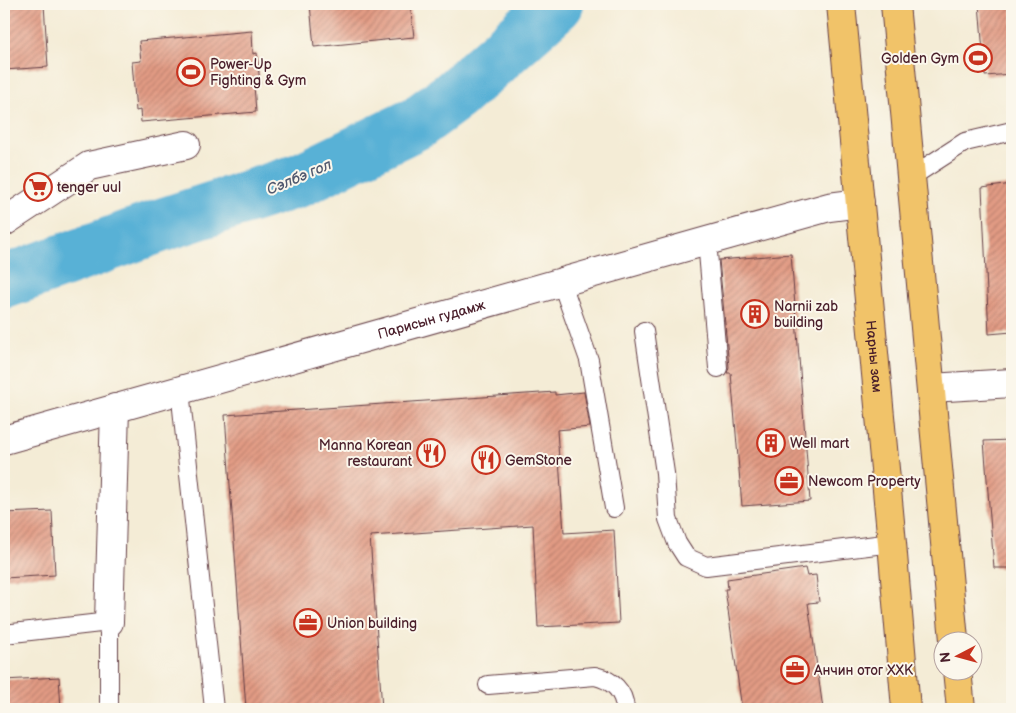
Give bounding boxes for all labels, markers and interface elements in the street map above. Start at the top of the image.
sports icon: Golden Gym [963,43,993,73]
place label: Golden Gym [881,50,959,67]
place label: Power-Up Fighting & Gym [210,56,306,89]
sports icon: Power-Up Fighting & Gym [176,57,206,87]
water label: Сэлбэ гол [264,155,335,200]
supermarket icon: tenger uul [23,172,53,202]
place label: tenger uul [57,179,121,196]
street label: Парисын гудамж [376,296,487,343]
place label: Narnii zab building [774,298,838,331]
building icon: Narnii zab building [740,299,770,329]
street label: Нарны зам [862,320,886,393]
building icon: Well mart [756,428,786,458]
place label: Well mart [790,435,850,452]
place label: Manna Korean restaurant [319,437,413,470]
restaurant icon: Manna Korean restaurant [416,438,446,468]
restaurant icon: GemStone [471,445,501,475]
place label: GemStone [505,452,572,469]
office icon: Newcom Property [774,466,804,496]
place label: Newcom Property [808,473,921,490]
office icon: Union building [293,608,323,638]
place label: Union building [327,615,417,632]
north arrow [934,630,984,680]
text: N [937,651,955,663]
office icon: Анчин отог ХХК [780,655,810,685]
place label: Анчин отог ХХК [813,662,914,679]

